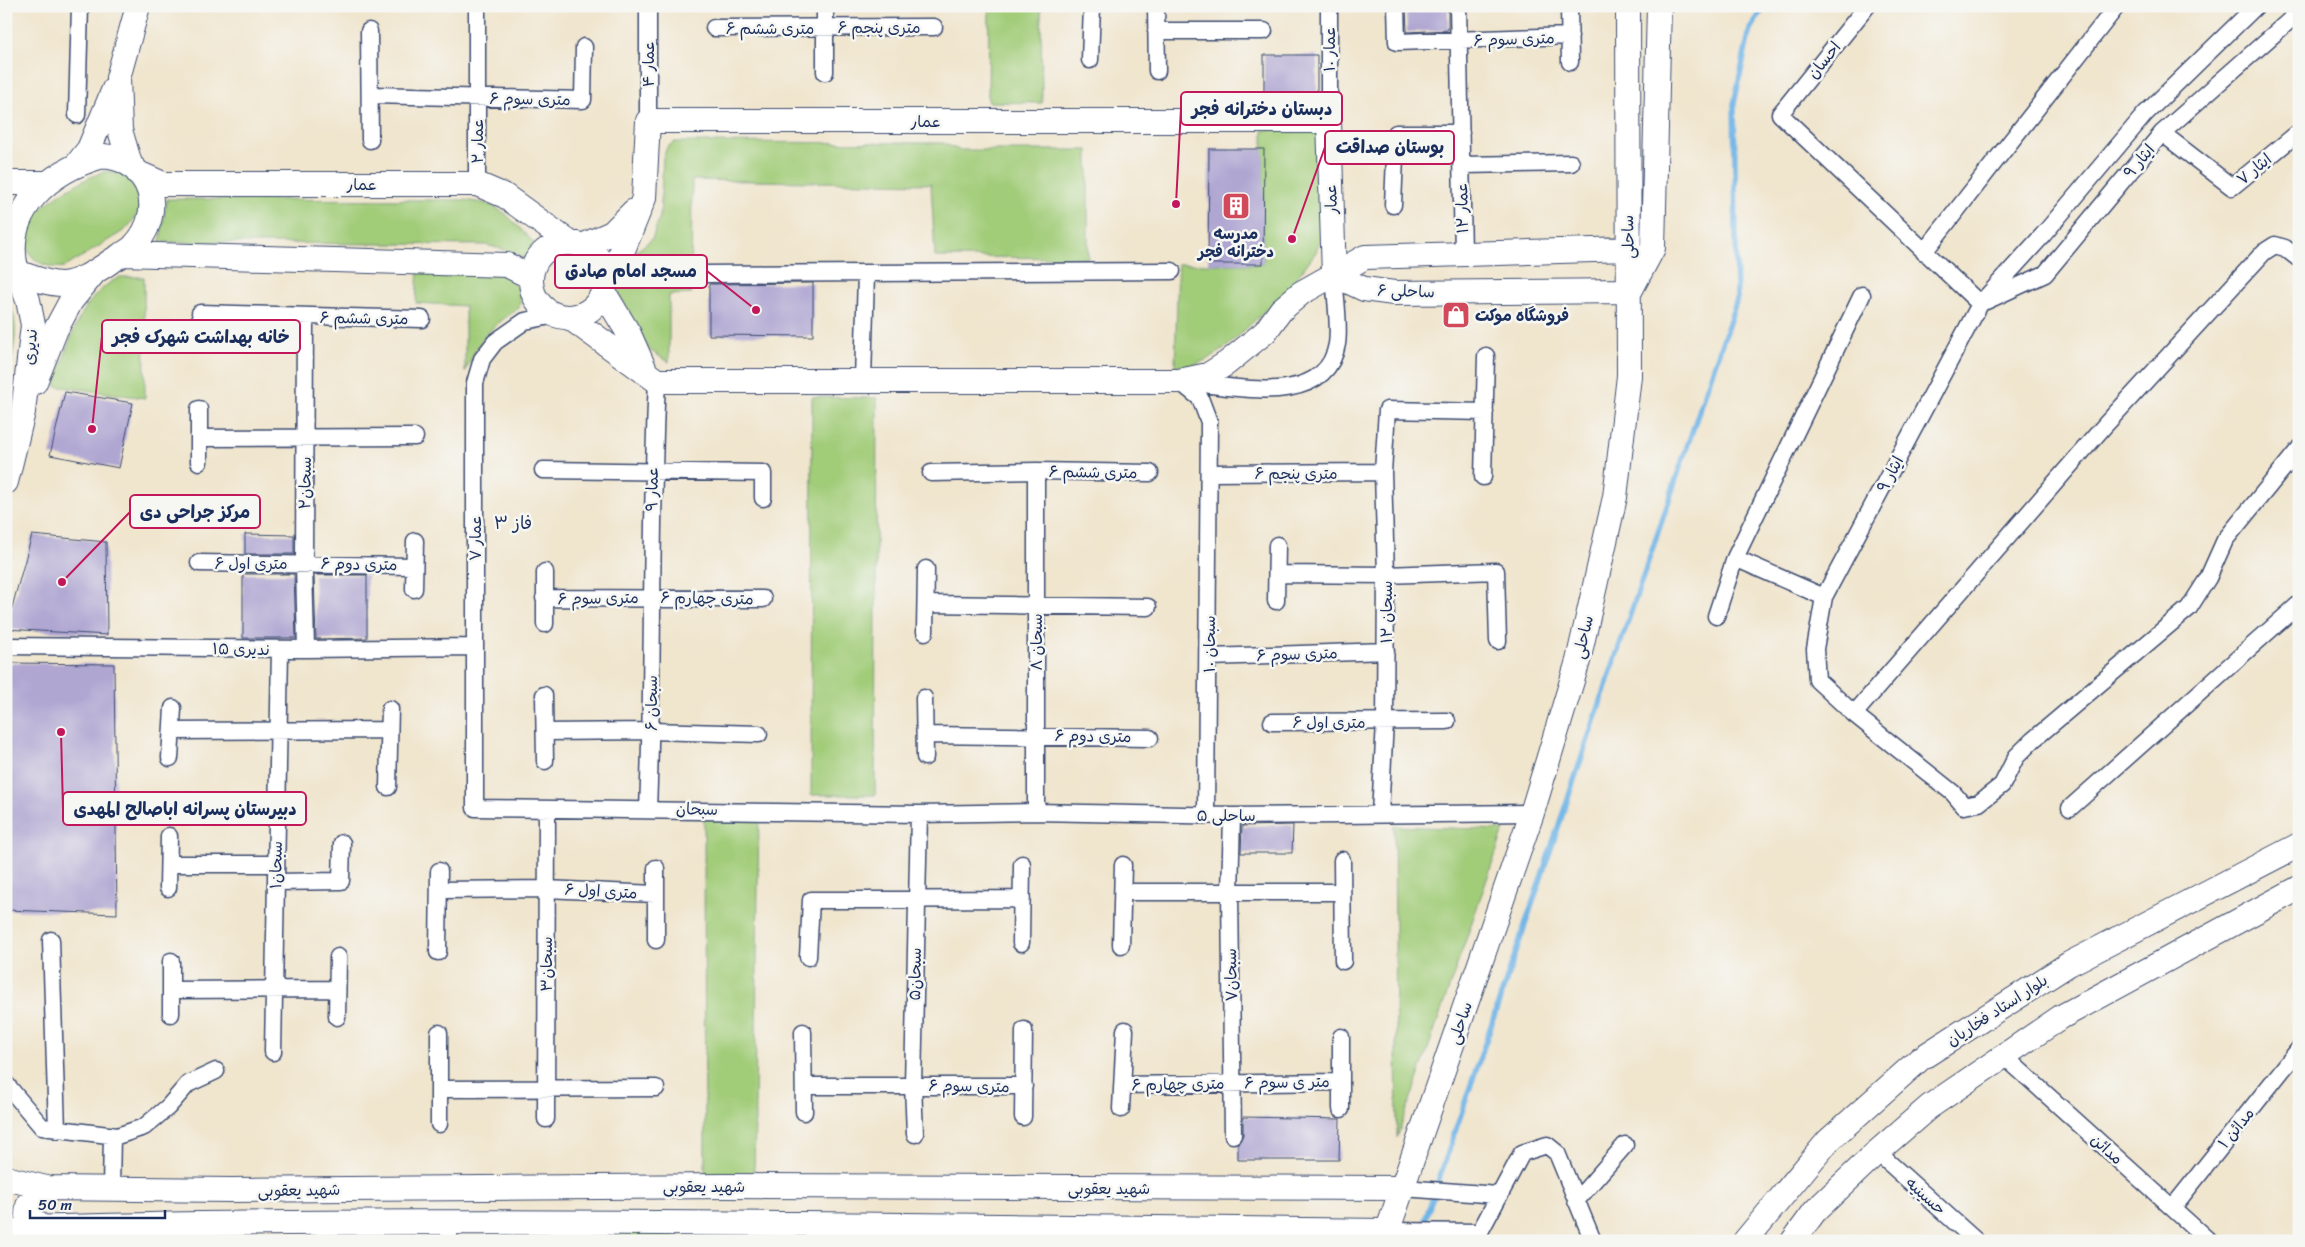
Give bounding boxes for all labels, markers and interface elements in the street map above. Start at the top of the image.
street label: ۶ متری پنجم [837,13,921,42]
street label: ۶ متری ششم [726,14,814,43]
street label: ۶ متری سوم [1473,23,1555,55]
street label: عمار ۱۰ [1315,26,1344,72]
street label: احسان [1799,34,1849,86]
street label: عمار ۴ [634,41,663,87]
street label: ۶ متری سوم [489,84,571,114]
callout: دبستان دخترانه فجر [1181,92,1342,125]
text: دبستان دخترانه فجر [1190,93,1332,125]
street label: عمار [910,107,941,136]
street label: عمار ۲ [463,118,492,164]
callout: بوستان صداقت [1325,131,1454,164]
text: بوستان صداقت [1336,131,1444,163]
street label: ایثار ۹ [2116,137,2162,185]
street label: ایثار ۷ [2230,145,2278,193]
street label: عمار [346,170,377,199]
street label: عمار ۱۲ [1447,182,1477,234]
street label: عمار [1316,183,1346,216]
building icon: مدرسه دخترانه فجر [1221,191,1251,221]
street label: ساحلی [1613,215,1643,259]
place label: مدرسه دخترانه فجر [1196,219,1274,266]
callout: مسجد امام صادق [555,255,707,288]
text: مسجد امام صادق [565,255,697,287]
street label: ساحلی ۶ [1377,276,1435,306]
shop icon: فروشگاه موکت [1441,300,1471,330]
place label: فروشگاه موکت [1475,301,1569,330]
street label: ۶ متری ششم [319,303,409,333]
callout: خانه بهداشت شهرک فجر [102,320,300,353]
text: خانه بهداشت شهرک فجر [110,321,290,353]
street label: ندیری [14,328,46,366]
street label: ایثار ۹ [1868,450,1912,498]
street label: سبحان۲ [290,456,320,510]
street label: ۶ متری ششم [1048,457,1138,487]
street label: ۶ متری پنجم [1254,459,1338,488]
street label: عمار ۹ [637,466,667,512]
callout: مرکز جراحی دی [130,495,260,528]
text: مرکز جراحی دی [140,496,250,528]
district label: فاز ۳ [494,507,532,539]
street label: عمار ۷ [461,515,490,561]
street label: ۶ متری اول [215,549,288,578]
street label: ۶ متری دوم [320,549,398,579]
street label: سبحان ۱۲ [1372,581,1401,643]
street label: ۶ متری سوم [557,583,639,613]
street label: ۶ متری چهارم [660,583,754,613]
street label: ساحلی [1564,612,1602,662]
street label: سبحان ۸ [1022,613,1051,671]
street label: سبحان ۱۰ [1195,615,1224,673]
street label: ندیری ۱۵ [212,634,270,664]
street label: ۶ متری سوم [1256,638,1338,670]
street label: سبحان ۶ [637,675,666,731]
street label: ۶ متری اول [1293,708,1366,737]
street label: ۶ متری دوم [1054,721,1132,751]
callout: دبیرستان پسرانه اباصالح المهدی [63,792,306,825]
text: دبیرستان پسرانه اباصالح المهدی [73,793,297,825]
street label: سبحان [676,794,718,824]
street label: ساحلی ۵ [1196,801,1256,830]
street label: سبحان۱ [261,841,291,889]
street label: ۶ متری اول [564,875,638,907]
street label: سبحان۳ [532,936,561,992]
street label: سبحان۵ [900,947,930,1001]
street label: سبحان۷ [1216,948,1246,1002]
street label: بلوار استاد فخاریان [1940,966,2054,1054]
street label: ساحلی [1439,998,1481,1048]
street label: ۶ متر ی سوم [1244,1067,1330,1097]
street label: ۶ متری چهارم [1131,1069,1225,1099]
street label: ۶ متری سوم [928,1071,1010,1101]
street label: مدائن ۱ [2210,1101,2262,1155]
street label: مدائن [2084,1126,2130,1172]
street label: حسینیه [1899,1169,1953,1223]
street label: شهید یعقوبی [663,1172,745,1201]
street label: شهید یعقوبی [1068,1174,1150,1203]
street label: شهید یعقوبی [258,1175,340,1205]
scale bar [30,1187,165,1219]
text: 50 m [38,1192,73,1218]

